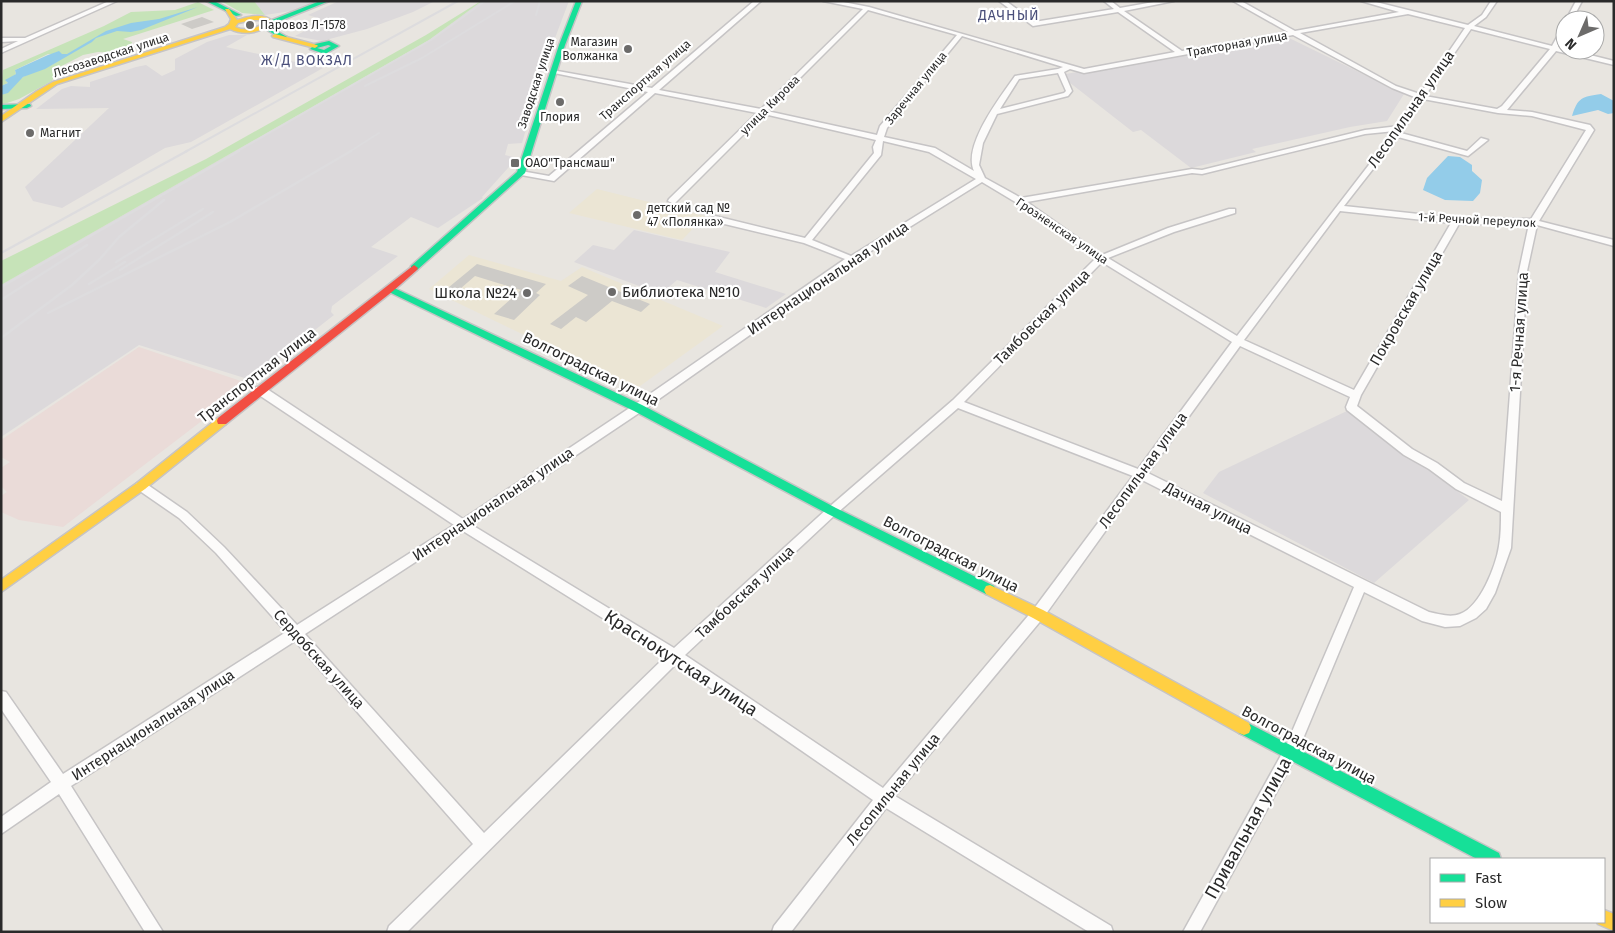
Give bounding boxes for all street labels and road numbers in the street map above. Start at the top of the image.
street label: Тракторная улица [1186,28,1288,60]
street label: Лесозаводская улица [51,30,171,80]
street label: Заводская улица [515,36,557,130]
street label: Транспортная улица [597,37,693,123]
street label: Лесопильная улица [1364,47,1458,171]
street label: Заречная улица [882,49,950,127]
street label: улица Кирова [737,72,803,138]
street label: Грозненская улица [1013,195,1111,267]
street label: 1-й Речной переулок [1418,210,1537,230]
street label: Интернациональная улица [744,217,912,339]
street label: Покровская улица [1366,247,1446,369]
street label: Тамбовская улица [990,265,1094,369]
street label: 1-я Речная улица [1506,271,1532,393]
street label: Транспортная улица [194,323,320,427]
street label: Волгоградская улица [520,328,662,410]
street label: Лесопильная улица [1095,408,1191,532]
street label: Интернациональная улица [409,443,577,565]
street label: Дачная улица [1160,478,1255,538]
street label: Волгоградская улица [880,512,1022,596]
street label: Тамбовская улица [692,542,798,642]
street label: Краснокутская улица [600,605,762,721]
street label: Сердобская улица [270,606,368,712]
street label: Интернациональная улица [68,666,238,784]
street label: Волгоградская улица [1239,702,1379,788]
street label: Лесопильная улица [842,729,944,849]
street label: Привальная улица [1200,753,1296,903]

